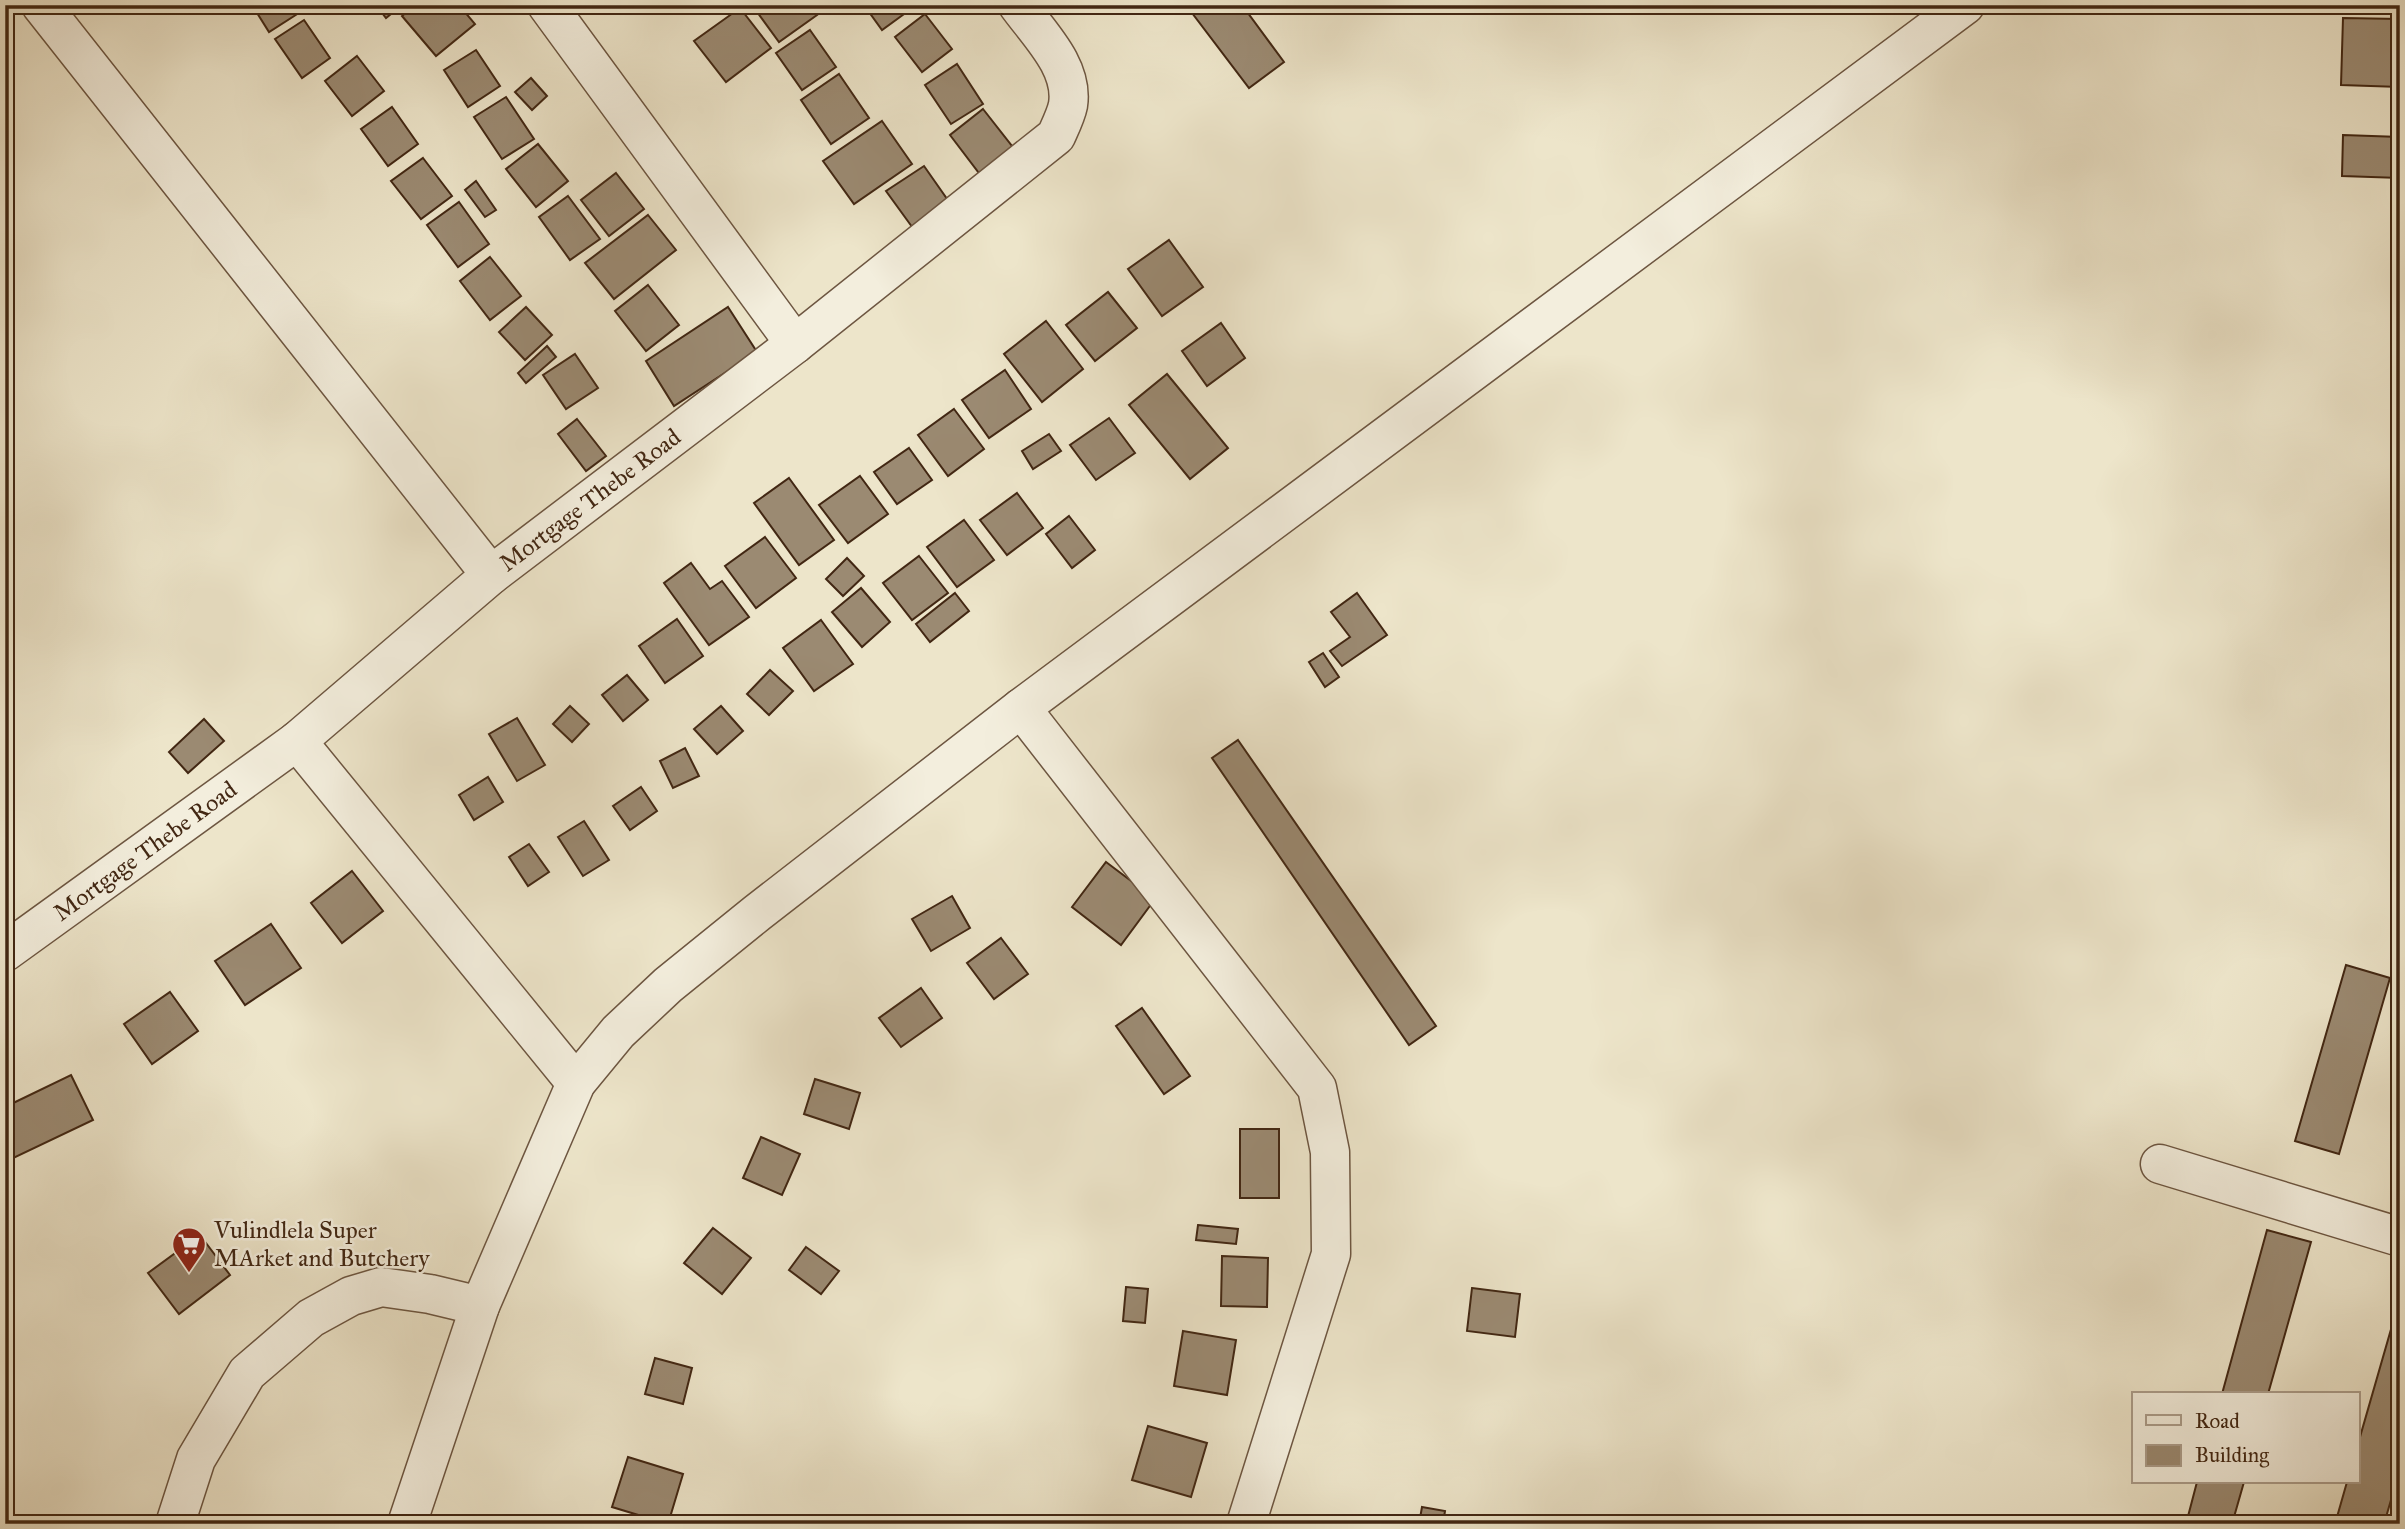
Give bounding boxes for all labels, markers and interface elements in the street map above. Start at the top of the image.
street label: Mortgage Thebe Road [493,422,687,578]
street label: Mortgage Thebe Road [47,774,243,928]
place label: Vulindlela Super MArket and Butchery [213,1215,430,1273]
supermarket icon: Vulindlela Super MArket and Butchery [170,1225,208,1274]
legend [2132,1392,2360,1484]
text: Road [2195,1408,2240,1434]
text: Building [2195,1442,2269,1468]

